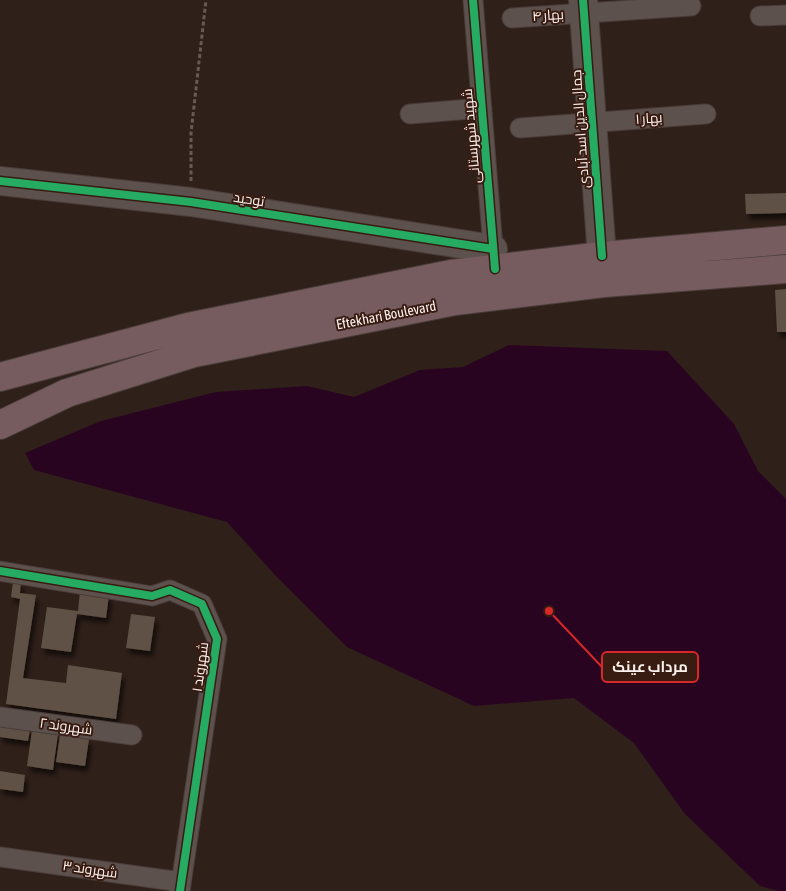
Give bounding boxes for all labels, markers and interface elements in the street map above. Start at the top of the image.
street label: بهار ۴ [531,6,565,24]
street label: جمال الدین اسد آبادی [568,69,593,189]
street label: شهید شهرستانی [459,88,483,184]
street label: بهار ۱ [635,109,663,127]
street label: توحید [232,189,266,209]
street label: Eftekhari Boulevard [335,297,437,333]
street label: شهروند ۱ [189,641,211,693]
callout: مرداب عینک [602,652,698,682]
text: مرداب عینک [612,658,688,676]
street label: شهروند ۲ [39,714,93,738]
street label: شهروند ۳ [62,857,118,881]

